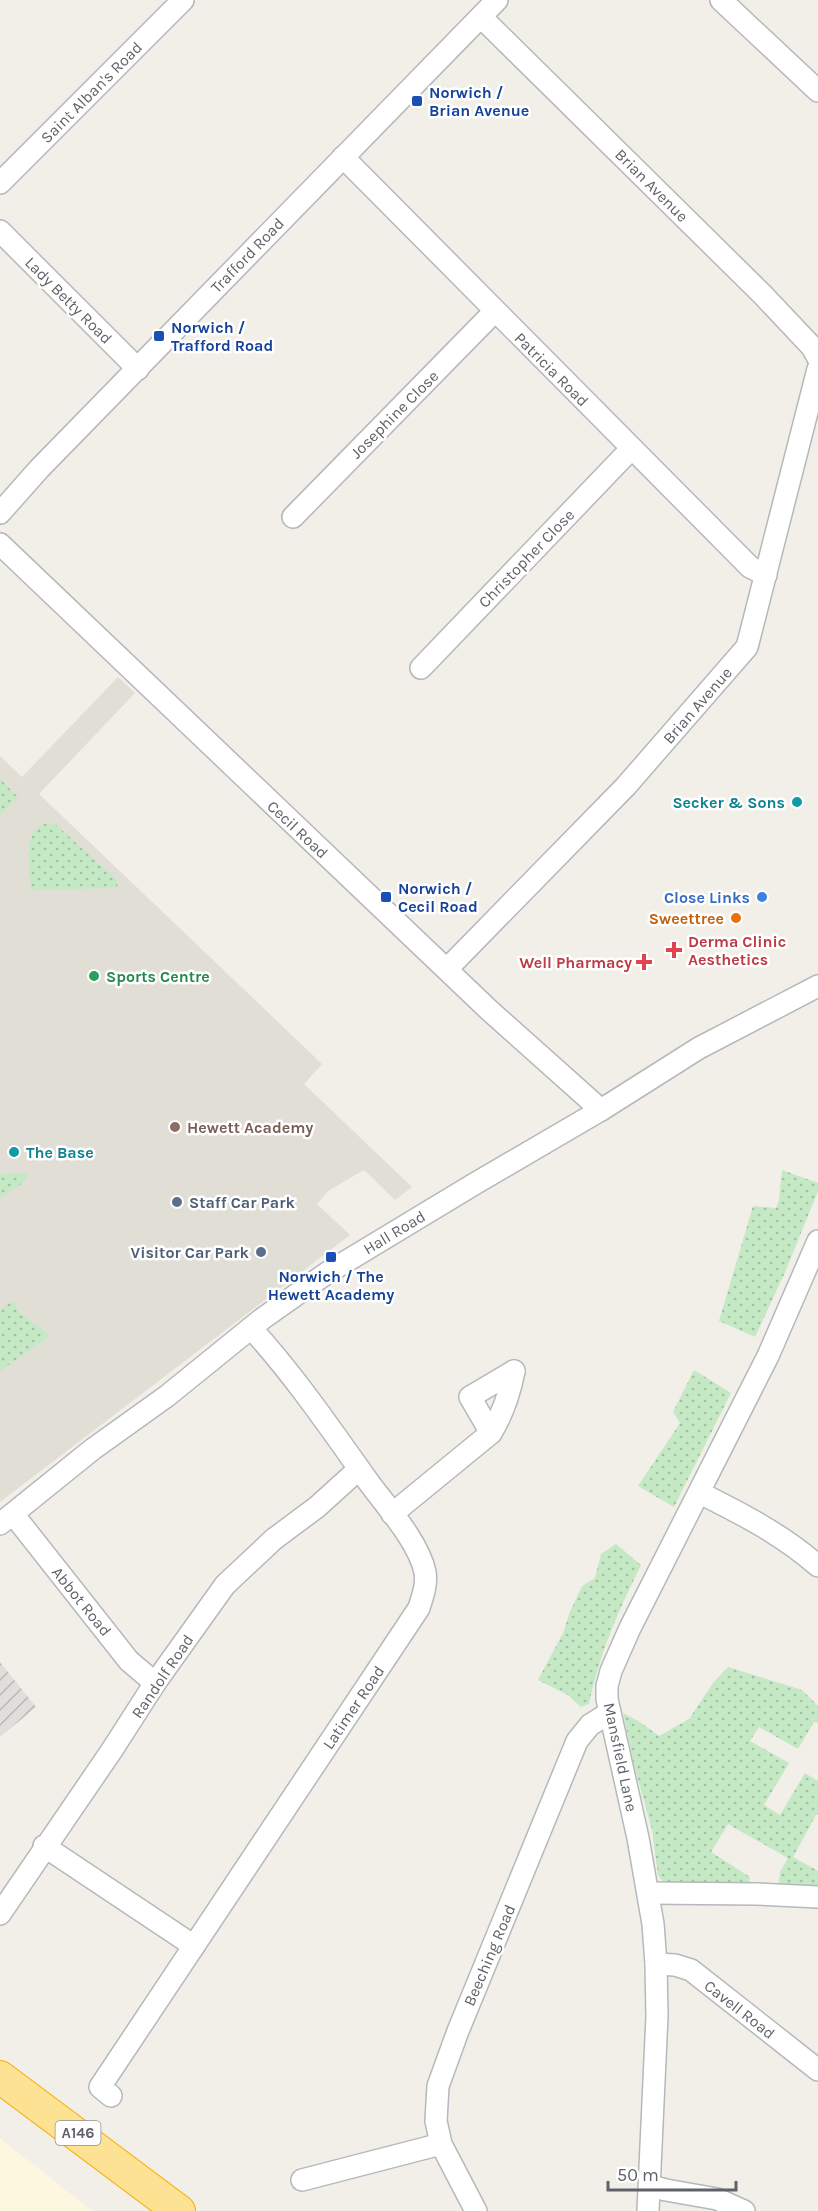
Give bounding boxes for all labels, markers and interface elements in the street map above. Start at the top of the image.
street label: Saint Alban's Road [37,38,146,147]
place label: Norwich / Brian Avenue [429,83,529,120]
marker: Norwich / Brian Avenue [410,94,424,108]
street label: Brian Avenue [611,145,692,226]
street label: Trafford Road [207,214,288,297]
street label: Lady Betty Road [21,253,116,348]
place label: Norwich / Trafford Road [171,318,273,355]
street label: Patricia Road [511,328,593,410]
marker: Norwich / Trafford Road [152,329,166,343]
street label: Josephine Close [346,366,442,462]
street label: Christopher Close [474,505,578,612]
street label: Brian Avenue [659,663,736,748]
place label: Secker & Sons [672,793,785,812]
marker: Secker & Sons [790,795,804,809]
street label: Cecil Road [263,796,332,862]
place label: Norwich / Cecil Road [398,879,478,916]
place label: Close Links [664,888,750,907]
marker: Norwich / Cecil Road [379,890,393,904]
marker: Close Links [755,890,769,904]
place label: Sweettree [649,909,724,928]
marker: Sweettree [729,911,743,925]
place label: Derma Clinic Aesthetics [688,932,786,969]
marker: Derma Clinic Aesthetics [665,941,683,959]
place label: Well Pharmacy [519,953,632,972]
marker: Well Pharmacy [637,955,651,969]
place label: Sports Centre [106,967,210,986]
marker: Sports Centre [87,969,101,983]
place label: Hewett Academy [187,1118,313,1137]
marker: Hewett Academy [168,1120,182,1134]
place label: The Base [26,1143,94,1162]
marker: The Base [7,1145,21,1159]
place label: Staff Car Park [189,1193,295,1212]
marker: Staff Car Park [170,1195,184,1209]
street label: Hall Road [360,1206,429,1258]
place label: Visitor Car Park [131,1243,250,1262]
marker: Visitor Car Park [254,1245,268,1259]
marker: Norwich / The Hewett Academy [324,1250,338,1264]
place label: Norwich / The Hewett Academy [268,1267,394,1304]
street label: Abbot Road [48,1563,115,1640]
street label: Randolf Road [127,1631,197,1722]
street label: Latimer Road [319,1662,388,1753]
street label: Mansfield Lane [600,1701,641,1813]
street label: Beeching Road [460,1902,519,2009]
street label: Cavell Road [701,1976,779,2043]
road number: A146 [56,2121,100,2145]
scale bar [608,2154,736,2192]
text: 50 m [617,2164,659,2186]

